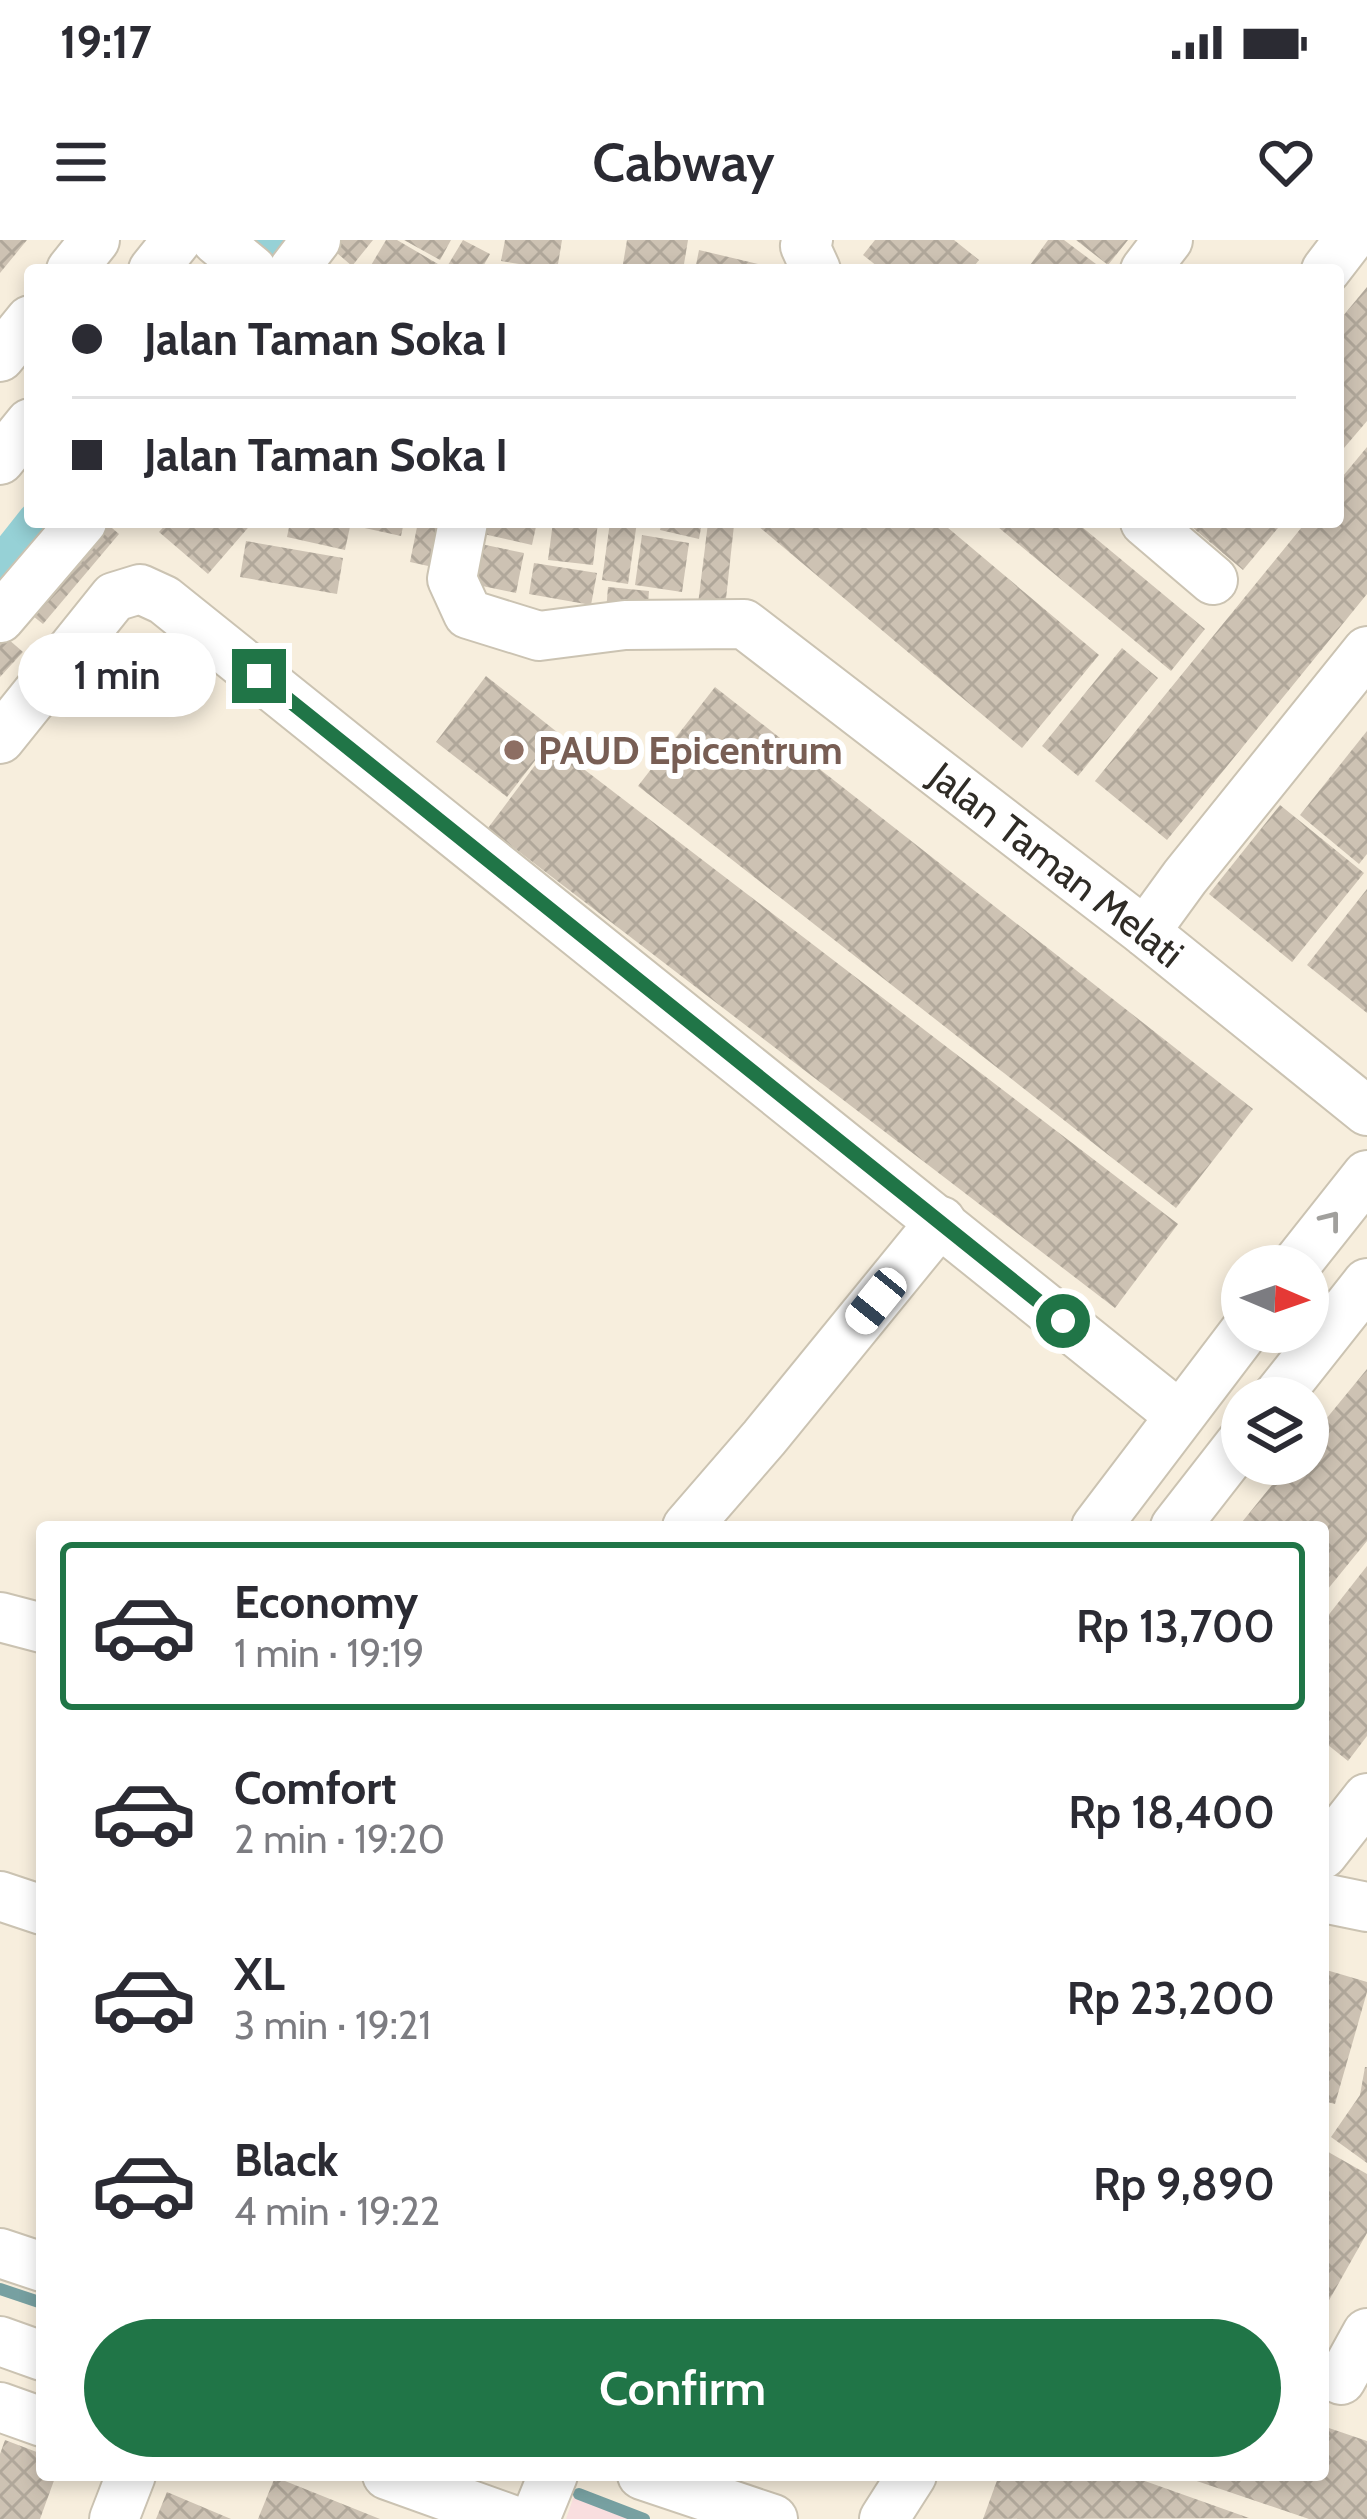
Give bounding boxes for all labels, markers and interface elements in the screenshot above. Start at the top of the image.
text: 19:17 [60,15,151,69]
icon: menu [48,129,114,195]
text: Cabway [592,129,775,195]
icon: heart [1253,129,1319,195]
text: Jalan Taman Soka I [144,312,508,366]
text: Jalan Taman Soka I [144,428,508,482]
callout: 1 min [19,634,217,718]
route end [232,649,286,703]
text: 1 min [73,651,161,699]
place label: PAUD Epicentrum [538,726,843,774]
marker: PAUD Epicentrum [501,737,527,763]
street label: Jalan Taman Melati [919,751,1193,977]
one-way arrow [1317,1212,1338,1234]
north arrow [1221,1245,1329,1353]
map controls [1221,1245,1329,1485]
car [839,1262,913,1340]
route start [1036,1294,1090,1348]
button: layers [1221,1377,1329,1485]
icon: car [90,1572,198,1680]
text: Economy [234,1575,418,1629]
text: Rp 13,700 [1076,1599,1275,1653]
text: 1 min · 19:19 [234,1629,424,1677]
icon: car [90,1758,198,1866]
text: Comfort [234,1761,397,1815]
text: Rp 18,400 [1068,1785,1275,1839]
text: 2 min · 19:20 [234,1815,445,1863]
icon: car [90,1944,198,2052]
text: XL [234,1947,285,2001]
text: Rp 23,200 [1067,1971,1275,2025]
text: 3 min · 19:21 [234,2001,431,2049]
icon: car [90,2130,198,2238]
text: Black [234,2133,338,2187]
text: Rp 9,890 [1093,2157,1275,2211]
text: 4 min · 19:22 [234,2187,440,2235]
button: Confirm [84,2319,1281,2457]

